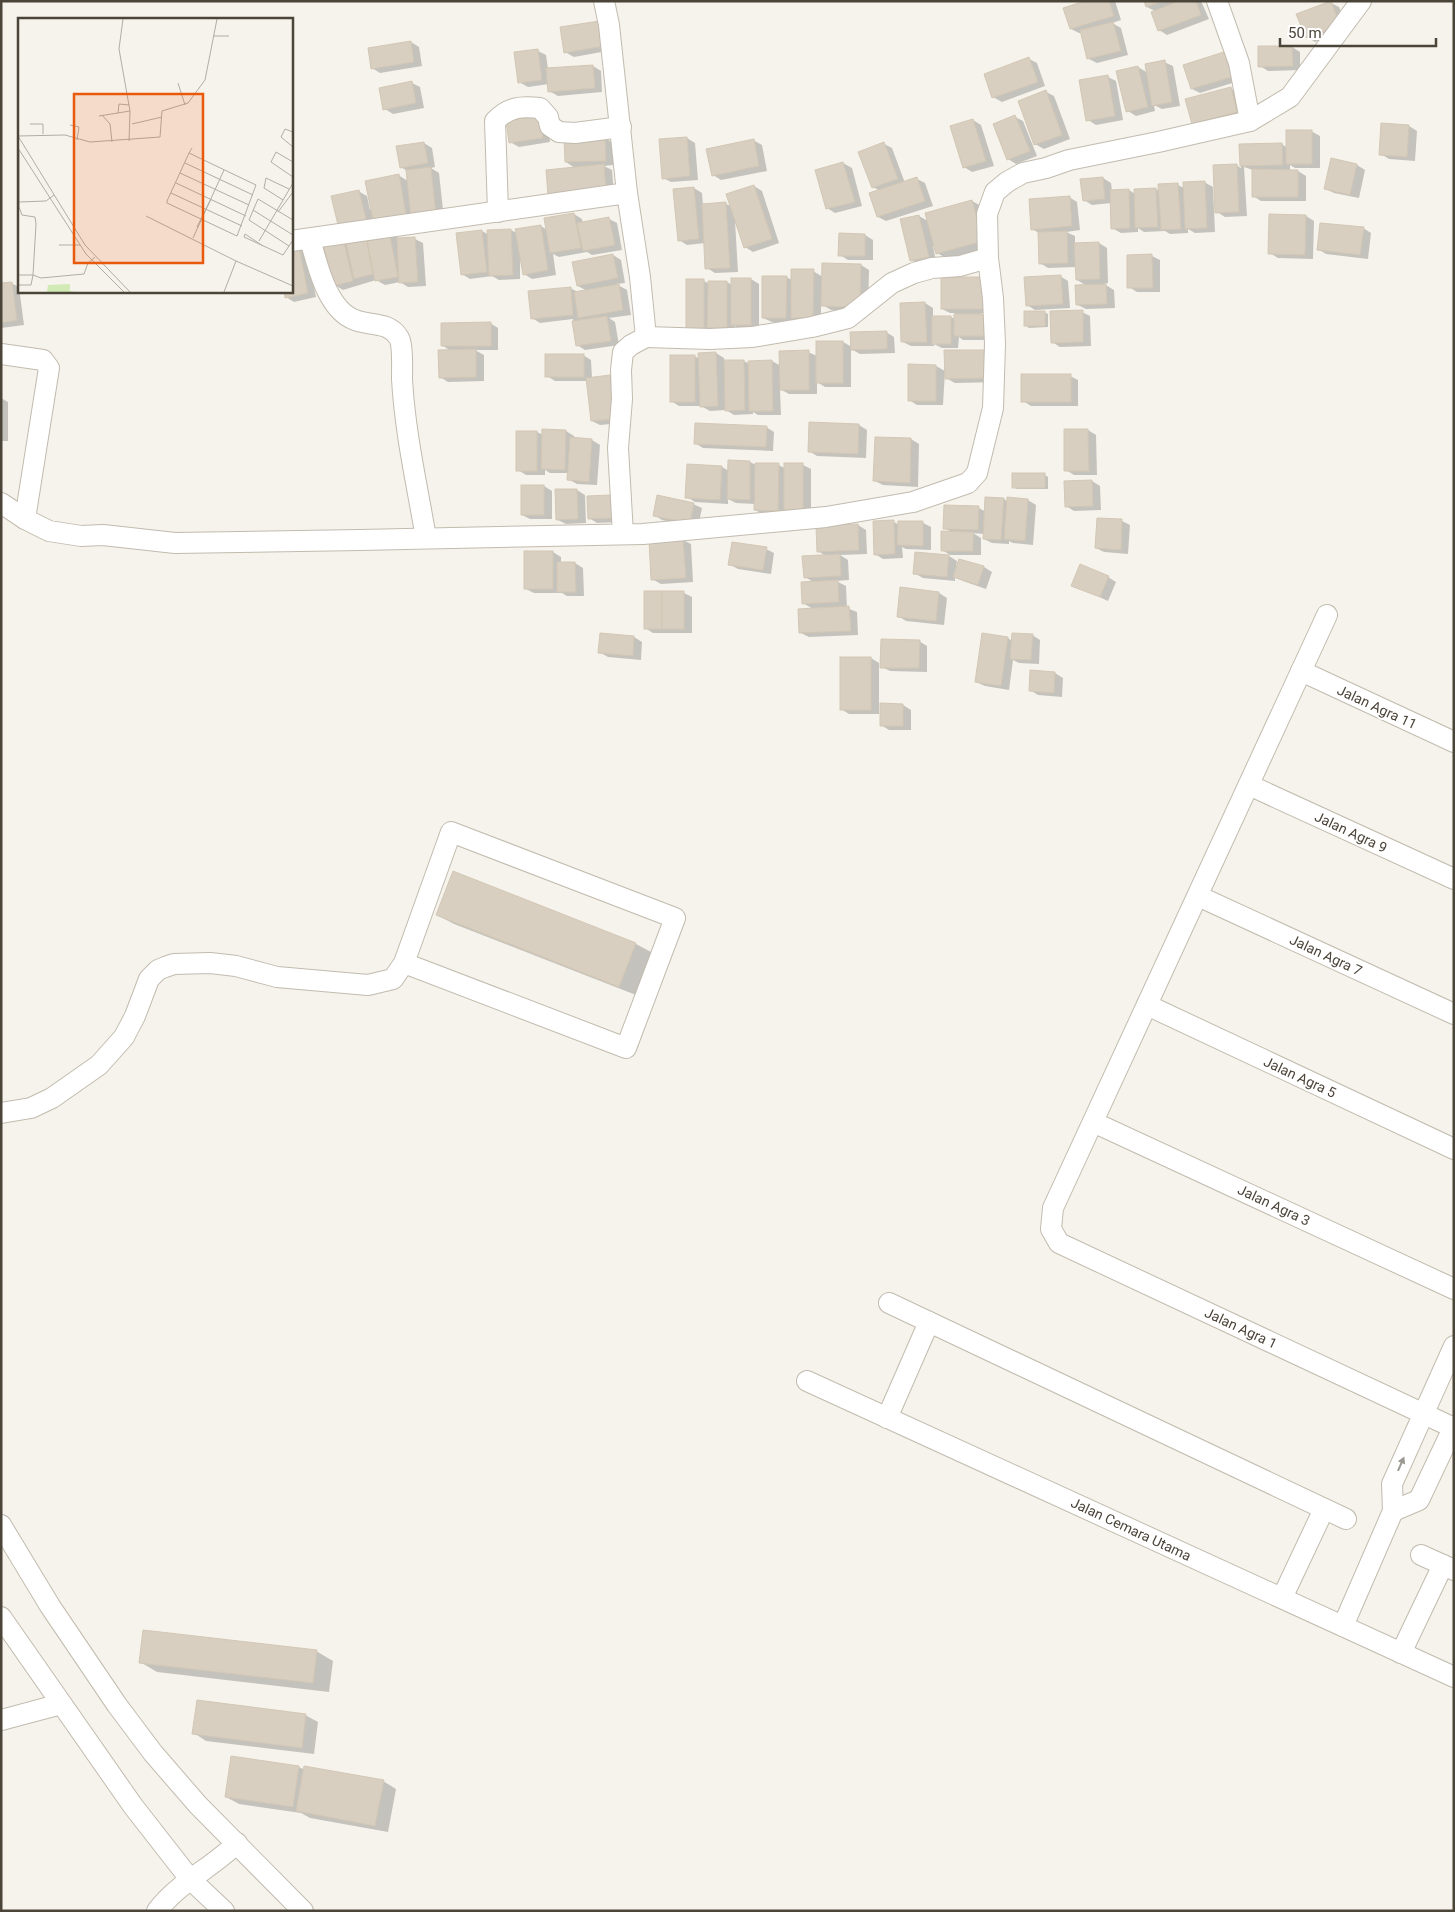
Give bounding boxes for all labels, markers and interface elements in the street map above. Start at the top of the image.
scale bar [1280,15,1436,47]
inset map [18,18,292,292]
text: 50 m [1288,24,1322,42]
street label: Jalan Agra 11 [1335,682,1419,732]
street label: Jalan Agra 9 [1312,808,1390,856]
street label: Jalan Agra 7 [1287,931,1365,979]
street label: Jalan Agra 5 [1261,1053,1339,1101]
street label: Jalan Agra 3 [1235,1181,1313,1229]
street label: Jalan Agra 1 [1202,1304,1280,1352]
one-way arrow [1397,1457,1405,1471]
street label: Jalan Cemara Utama [1068,1494,1194,1564]

